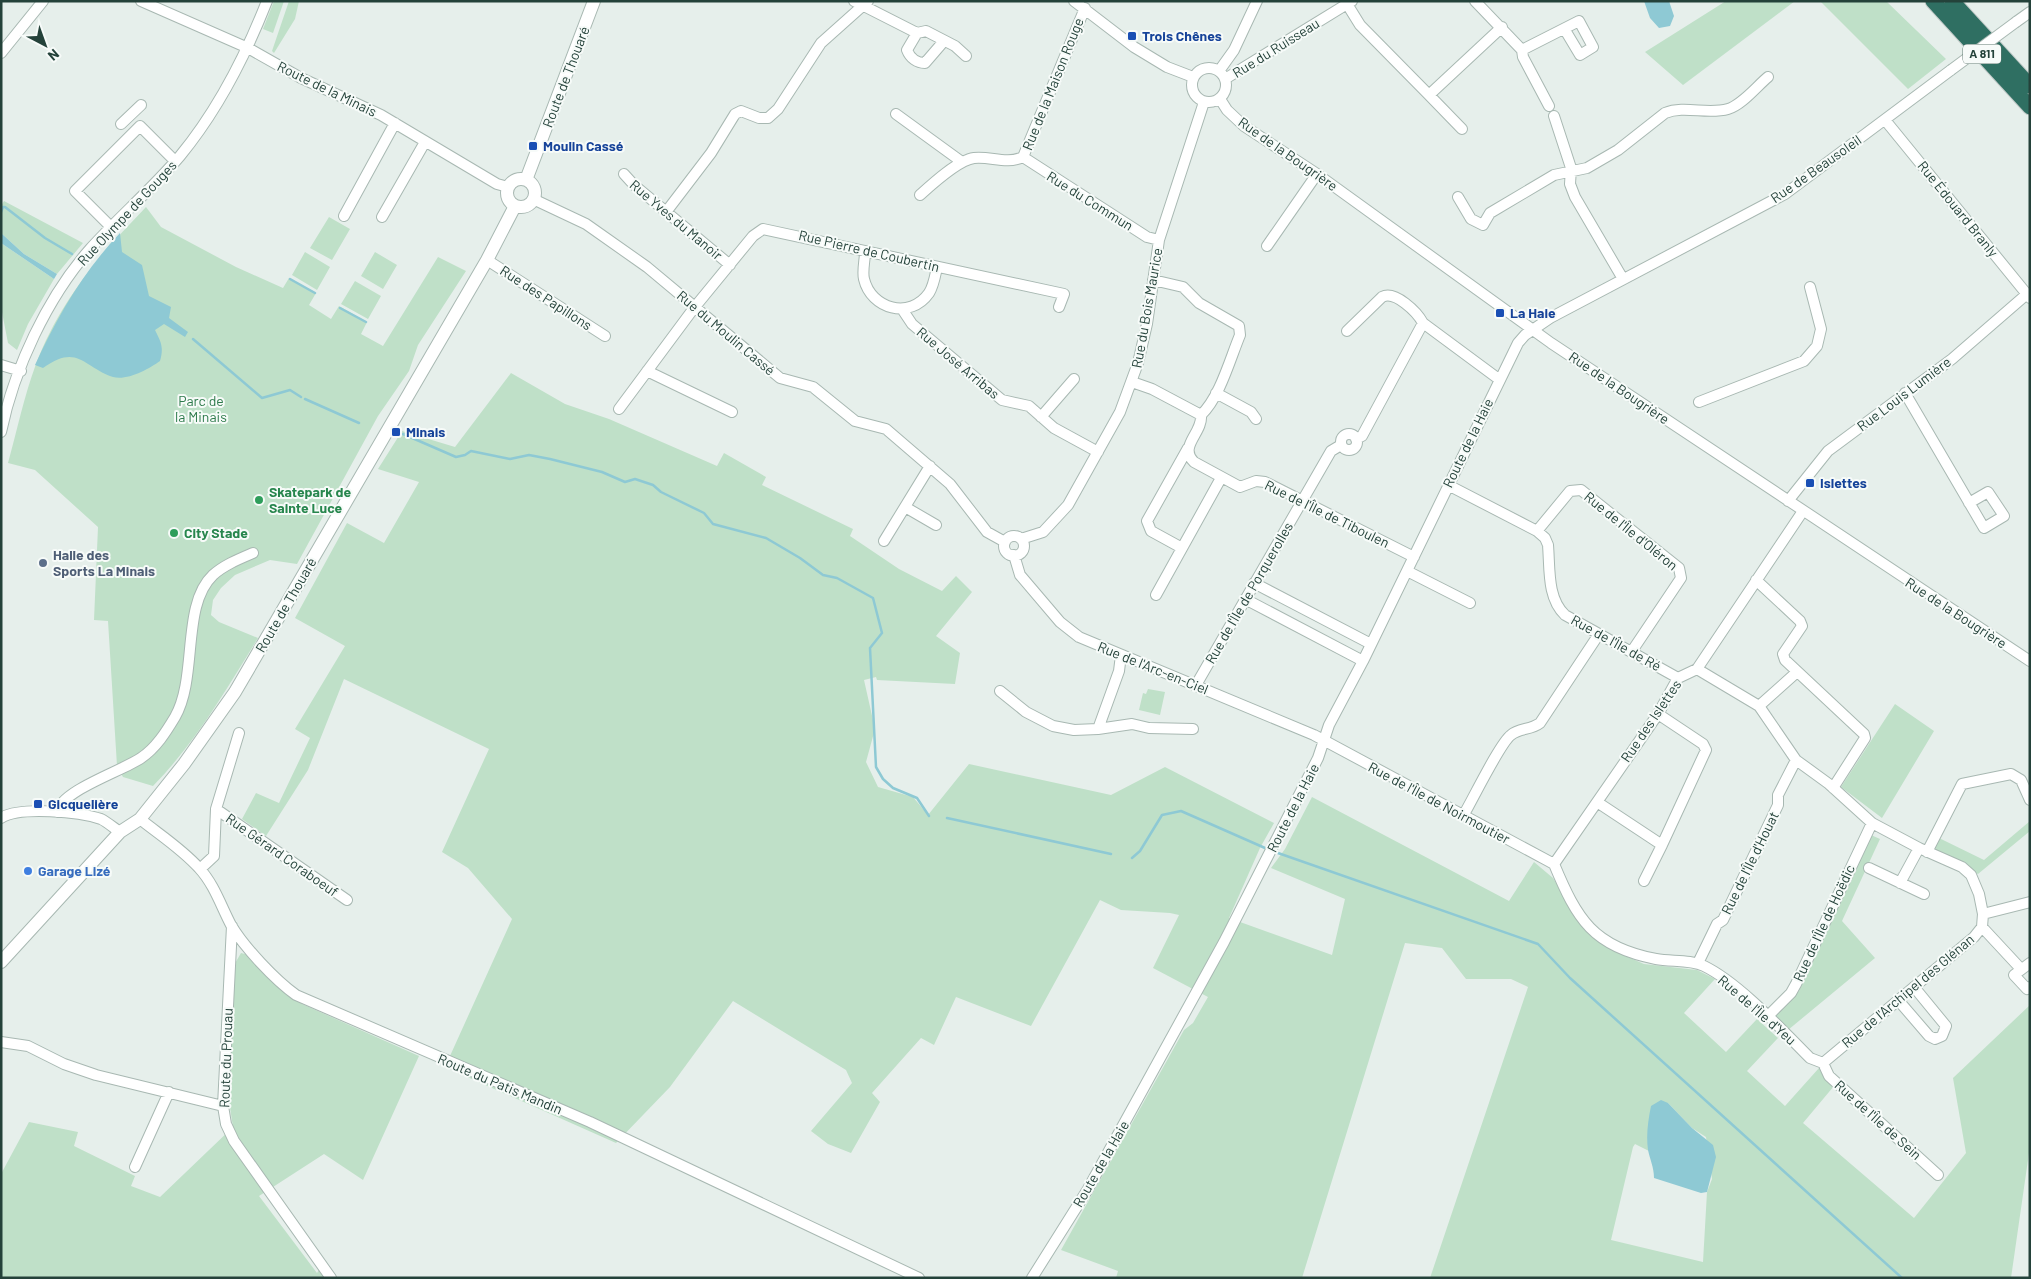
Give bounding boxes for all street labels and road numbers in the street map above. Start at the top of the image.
street label: Rue du Ruisseau [1229,14,1322,81]
street label: Rue de la Maison Rouge [1018,15,1087,153]
street label: Route de Thouaré [538,24,593,130]
road number: A 811 [1963,44,2001,64]
street label: Route de la Minais [275,57,380,120]
street label: Rue de la Bougrière [1235,113,1341,194]
street label: Rue de Beausoleil [1767,131,1864,206]
street label: Rue Olympe de Gouges [74,156,180,269]
street label: Rue Édouard Branly [1915,157,2003,260]
street label: Rue du Commun [1044,167,1137,234]
street label: Rue Yves du Manoir [626,176,726,263]
street label: Rue Pierre de Coubertin [797,226,941,275]
street label: Rue du Bois Maurice [1128,246,1165,369]
street label: Rue des Papillons [497,262,596,334]
street label: Rue du Moulin Cassé [674,287,779,379]
street label: Rue José Arribas [913,323,1003,402]
street label: Rue de la Bougrière [1566,348,1673,427]
street label: Rue Louis Lumière [1853,353,1954,434]
street label: Route de la Haie [1439,395,1497,490]
street label: Rue de l'Île de Tiboulen [1262,476,1392,551]
street label: Rue de l'Île d'Oléron [1581,488,1682,574]
street label: Rue de l'Île de Porquerolles [1201,519,1296,667]
street label: Route de Thouaré [251,554,320,655]
street label: Rue de la Bougrière [1902,573,2010,652]
street label: Rue de l'Île de Ré [1568,611,1664,674]
street label: Rue de l'Arc-en-Ciel [1095,638,1211,698]
street label: Rue des Islettes [1617,676,1685,765]
street label: Rue de l'Île de Noirmoutier [1366,758,1513,847]
street label: Route de la Haie [1263,761,1322,855]
street label: Rue Gérard Coraboeuf [223,809,342,900]
street label: Rue de l'Île d'Houat [1717,809,1782,917]
street label: Rue de l'Île de Hoëdic [1789,862,1858,984]
street label: Rue de l'Archipel des Glénan [1838,930,1977,1051]
street label: Rue de l'Île d'Yeu [1715,971,1800,1048]
street label: Route du Prouau [215,1008,236,1108]
street label: Route du Patis Mandin [435,1050,565,1117]
street label: Rue de l'Île de Sein [1831,1076,1925,1163]
street label: Route de la Haie [1069,1117,1132,1210]

